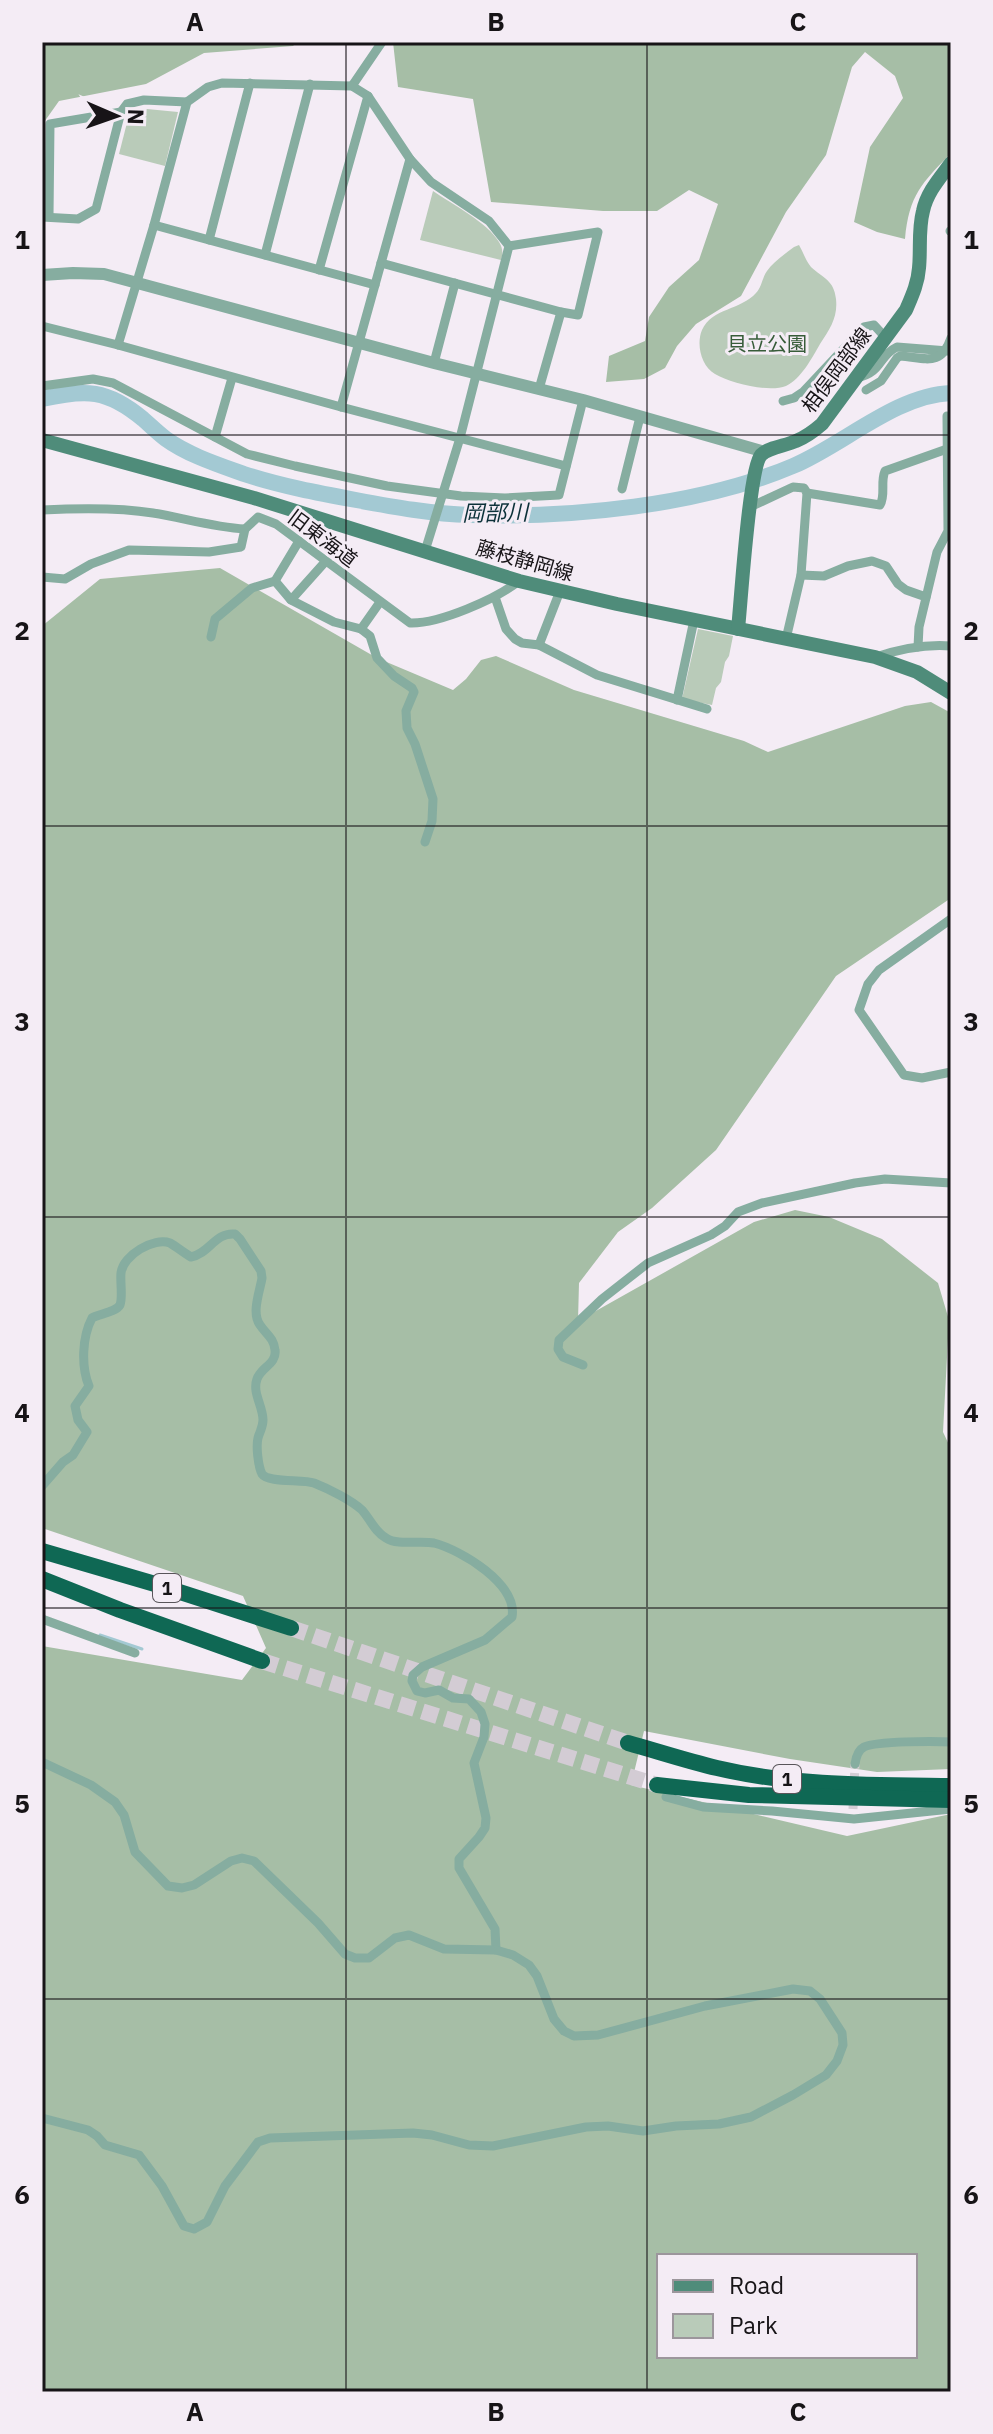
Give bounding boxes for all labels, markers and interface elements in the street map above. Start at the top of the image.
text: A [186,4,204,38]
text: B [487,4,505,38]
text: C [790,4,807,38]
north arrow [76,76,156,156]
text: N [122,108,151,125]
text: 1 [14,222,30,256]
text: 1 [963,222,979,256]
street label: 相俣岡部線 [795,322,877,418]
park label: 貝立公園 [727,330,807,357]
water label: 岡部川 [462,497,530,527]
street label: 旧東海道 [283,503,363,573]
street label: 藤枝静岡線 [473,533,577,587]
text: 2 [14,613,30,647]
text: 2 [963,613,979,647]
text: 3 [14,1004,30,1038]
text: 3 [963,1004,979,1038]
text: 4 [14,1395,30,1429]
text: 4 [963,1395,979,1429]
road number: 1 [153,1574,181,1602]
road number: 1 [773,1765,801,1793]
text: 5 [14,1786,30,1820]
text: 5 [963,1786,979,1820]
text: 6 [14,2177,30,2211]
text: 6 [963,2177,979,2211]
legend [657,2254,917,2358]
text: Road [729,2269,784,2301]
text: Park [729,2309,778,2341]
text: A [186,2394,204,2428]
text: B [487,2394,505,2428]
text: C [790,2394,807,2428]

